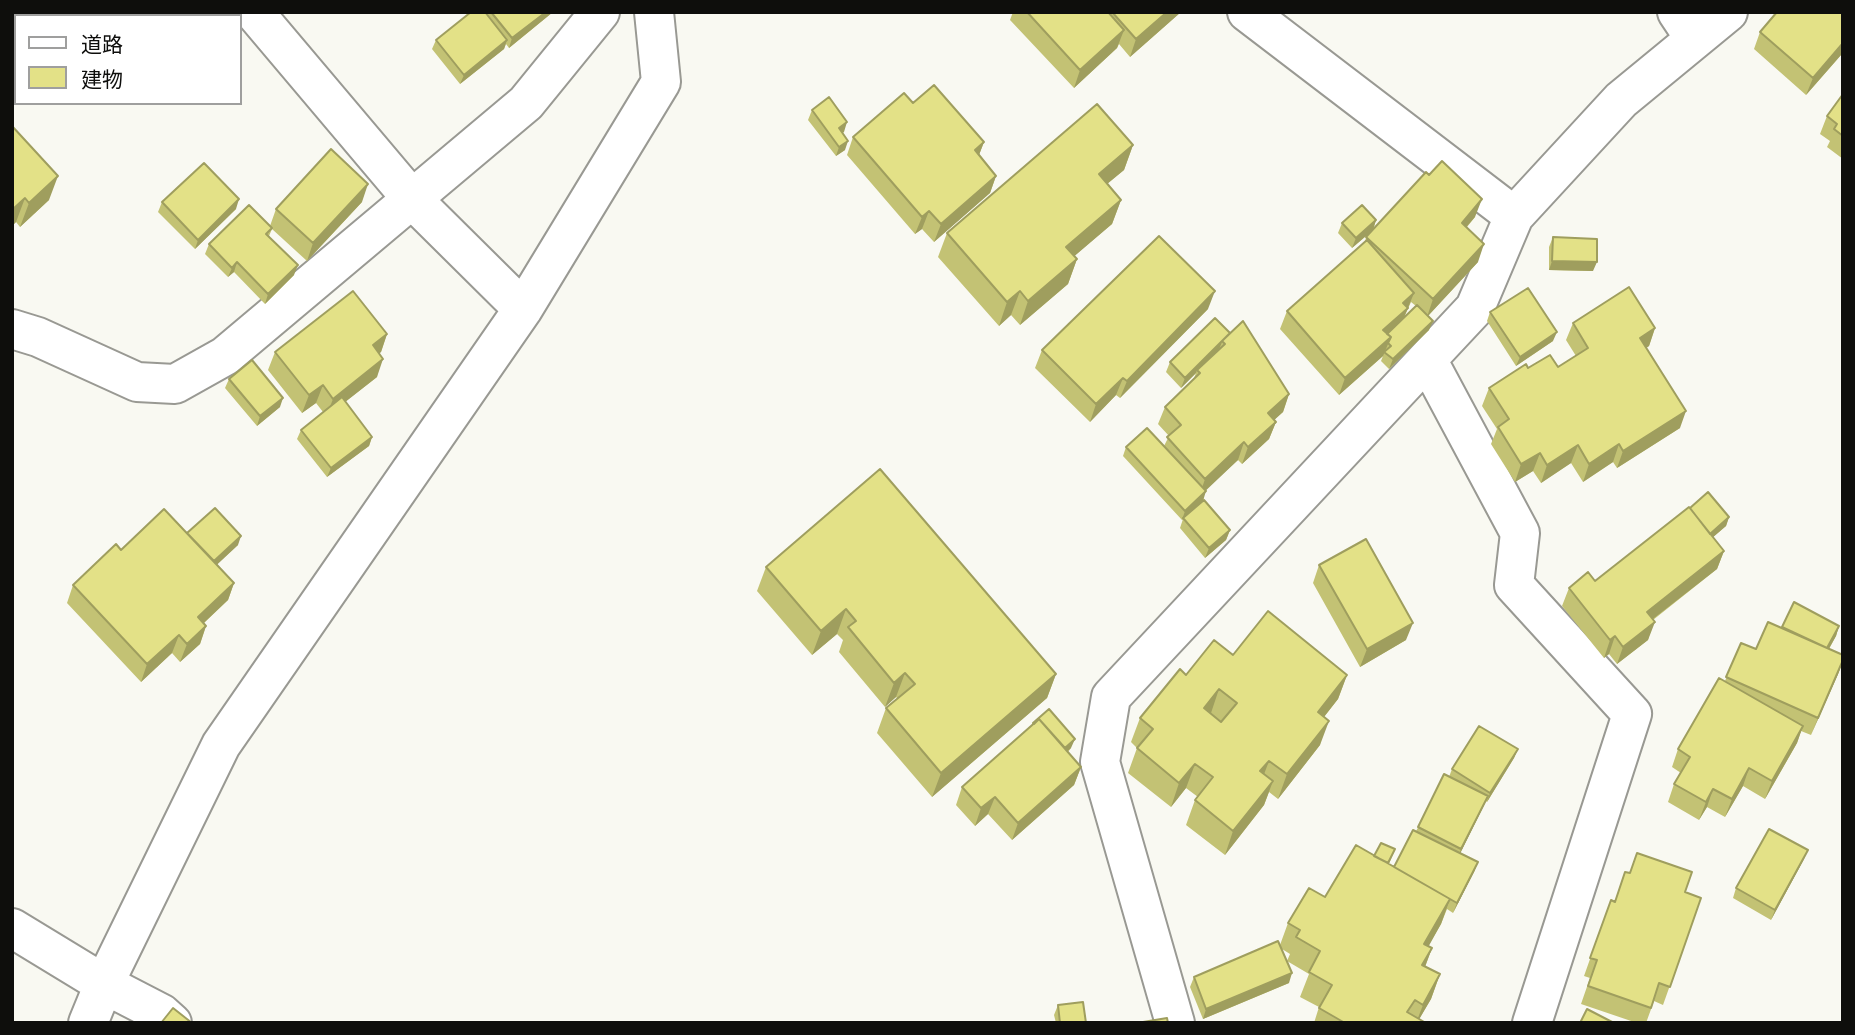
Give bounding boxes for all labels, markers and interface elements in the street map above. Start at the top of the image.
legend [14,14,242,105]
text: 道路 [81,32,123,57]
text: 建物 [81,67,123,92]

